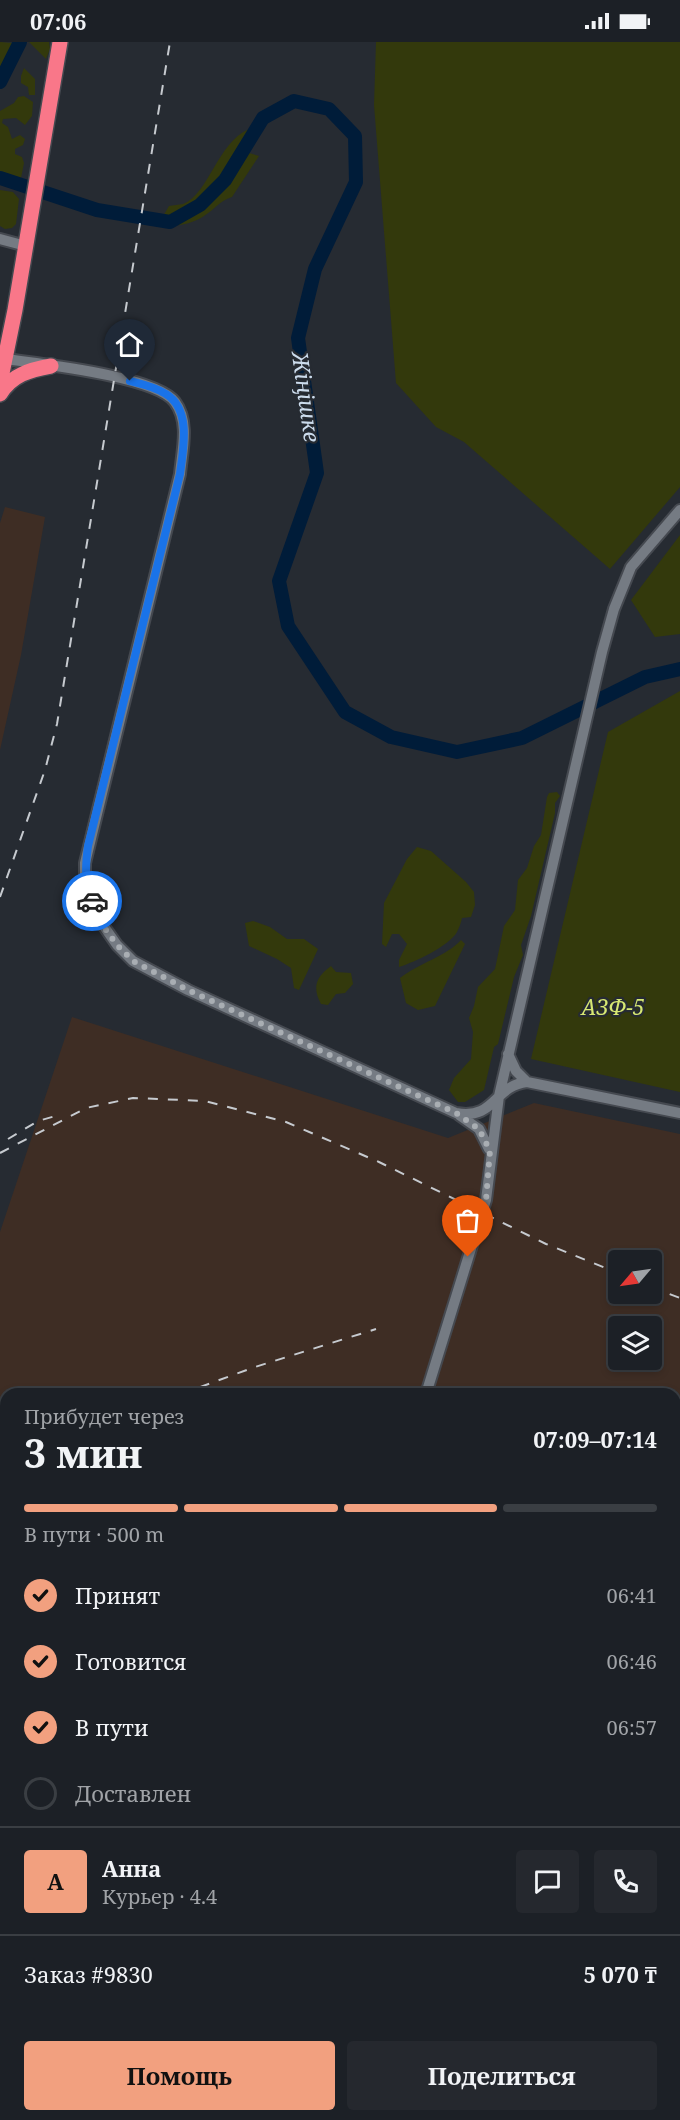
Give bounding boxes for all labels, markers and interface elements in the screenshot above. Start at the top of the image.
text: 07:06 [30,6,86,36]
pin [104,319,155,381]
icon: home [113,328,146,361]
water label: Жіңішке [286,348,328,444]
courier [62,871,122,931]
icon: car [76,885,109,918]
park label: АЗФ-5 [579,993,645,1021]
pin [442,1195,493,1257]
icon: bag [451,1204,484,1237]
north arrow [608,1250,662,1304]
map controls [608,1250,662,1370]
button: layers [608,1316,662,1370]
text: Прибудет через [24,1403,184,1430]
text: 07:09–07:14 [533,1424,657,1454]
text: 3 мин [24,1426,142,1479]
text: В пути · 500 m [24,1521,164,1548]
icon: check [24,1579,57,1612]
text: Принят [75,1580,160,1610]
text: 06:41 [607,1582,657,1609]
icon: check [24,1645,57,1678]
text: Готовится [75,1646,187,1676]
text: 06:46 [607,1648,657,1675]
icon: check [24,1711,57,1744]
text: В пути [75,1712,149,1742]
text: 06:57 [607,1714,657,1741]
text: Доставлен [75,1778,191,1808]
button: chat [516,1850,579,1913]
button: phone [594,1850,657,1913]
text: Анна [102,1853,161,1883]
text: А [47,1866,64,1896]
text: Курьер · 4.4 [102,1883,217,1910]
text: Заказ #9830 [24,1959,153,1989]
text: 5 070 ₸ [583,1959,657,1989]
button: Помощь [24,2041,335,2110]
button: Поделиться [347,2041,657,2110]

